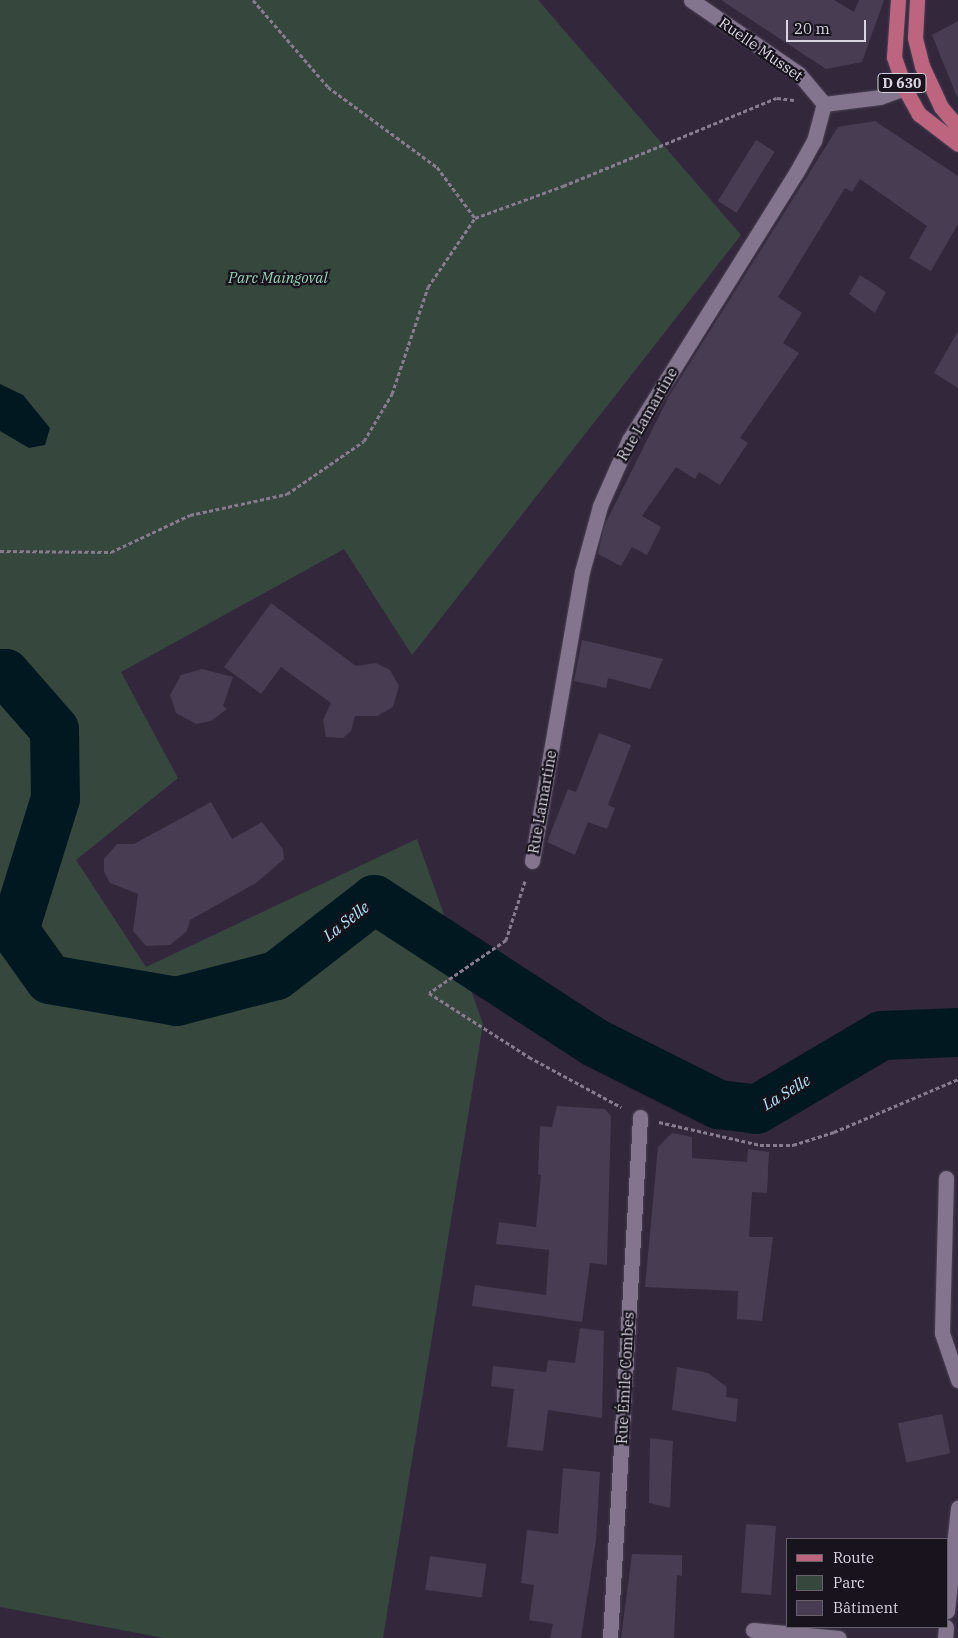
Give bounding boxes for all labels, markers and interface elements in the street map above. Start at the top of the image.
scale bar [788,10,868,42]
street label: Ruelle Musset [716,13,806,85]
text: 20 m [794,19,830,38]
road number: D 630 [877,72,927,95]
park label: Parc Maingoval [228,269,328,287]
street label: Rue Lamartine [613,364,681,464]
street label: Rue Lamartine [524,749,560,855]
water label: La Selle [319,897,373,945]
water label: La Selle [758,1070,814,1114]
street label: Rue Émile Combes [613,1311,637,1445]
legend [786,1538,948,1628]
text: Route [833,1548,874,1567]
text: Parc [833,1573,865,1592]
text: Bâtiment [833,1598,898,1617]

